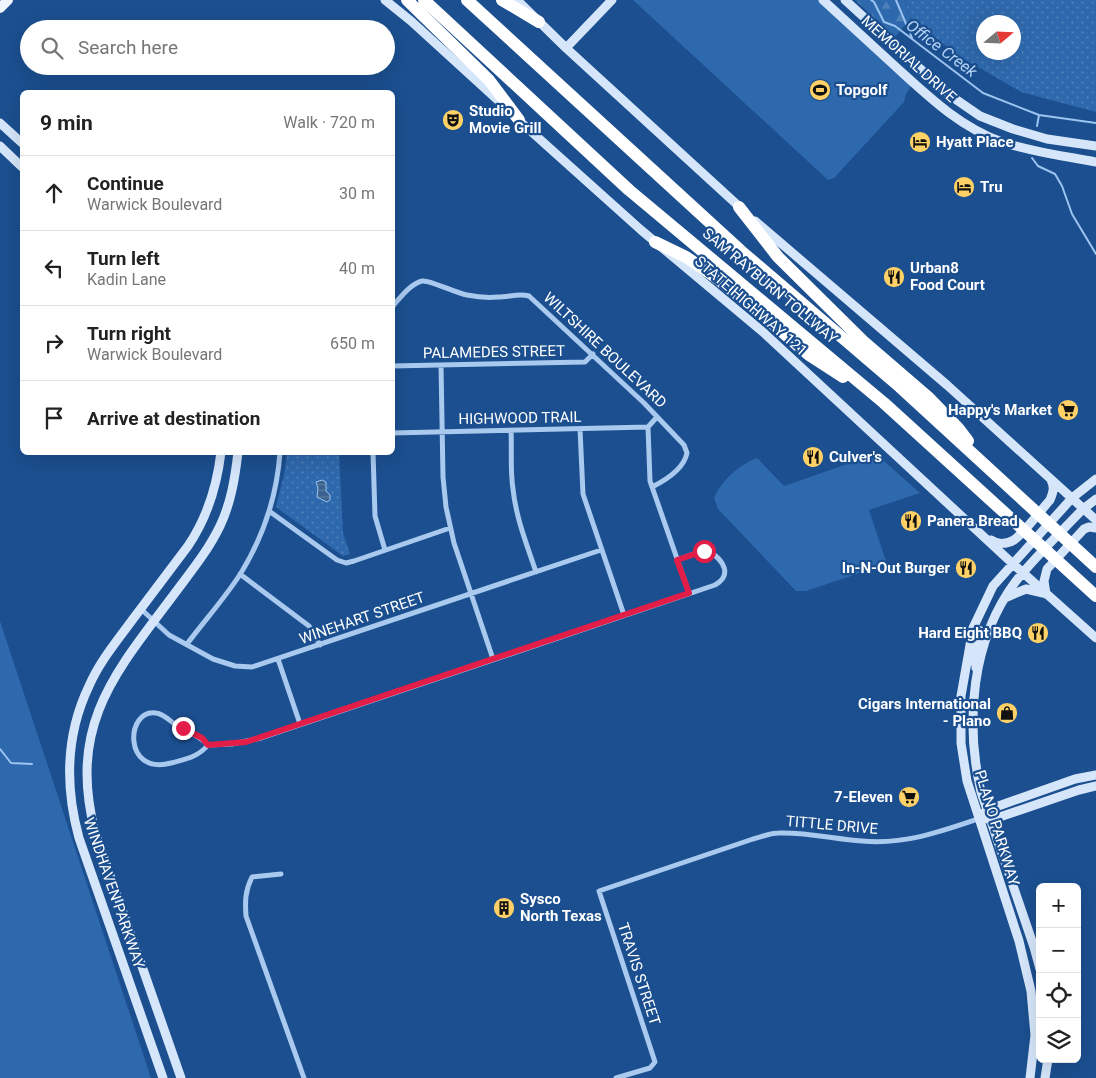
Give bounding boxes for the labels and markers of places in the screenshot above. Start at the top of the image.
sports icon: Topgolf [808,78,832,102]
place label: Topgolf [836,81,888,99]
place label: Studio Movie Grill [469,102,542,137]
theatre icon: Studio Movie Grill [441,108,465,132]
hotel icon: Hyatt Place [908,130,932,154]
place label: Hyatt Place [936,133,1014,151]
hotel icon: Tru [952,175,976,199]
place label: Tru [980,178,1003,196]
place label: Urban8 Food Court [910,259,985,294]
restaurant icon: Urban8 Food Court [882,265,906,289]
supermarket icon: Happy's Market [1056,398,1080,422]
place label: Happy's Market [948,401,1052,419]
restaurant icon: Culver's [801,445,825,469]
place label: Culver's [829,448,882,466]
restaurant icon: Panera Bread [899,509,923,533]
place label: Panera Bread [927,512,1018,530]
restaurant icon: In-N-Out Burger [954,556,978,580]
place label: In-N-Out Burger [842,559,950,577]
restaurant icon: Hard Eight BBQ [1026,621,1050,645]
place label: Hard Eight BBQ [918,624,1022,642]
place label: Cigars International - Plano [858,695,991,730]
shop icon: Cigars International - Plano [995,701,1019,725]
supermarket icon: 7-Eleven [897,785,921,809]
place label: 7-Eleven [834,788,893,806]
place label: Sysco North Texas [520,890,602,925]
building icon: Sysco North Texas [492,896,516,920]

